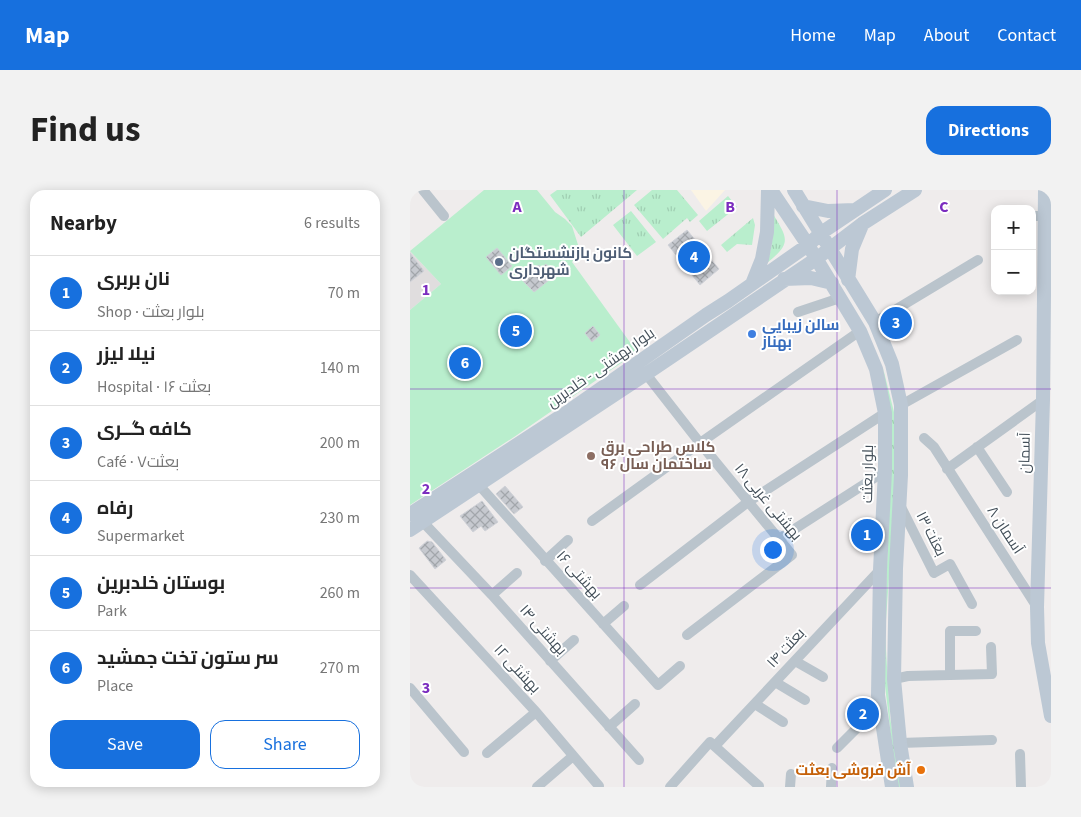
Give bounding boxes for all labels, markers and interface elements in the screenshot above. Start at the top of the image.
text: Map [25,18,70,53]
text: Home [790,23,836,48]
text: Map [864,23,896,48]
text: About [924,23,969,48]
text: Contact [997,23,1056,48]
text: Find us [30,105,140,155]
button: Directions [926,106,1051,155]
text: A [511,196,522,218]
text: B [725,196,735,218]
text: C [939,196,949,218]
map controls [991,205,1036,295]
button: + [991,205,1036,250]
text: Nearby [50,208,117,238]
text: 6 results [304,212,360,234]
pin: 4 [678,238,710,276]
place label: کانون بازنشستگان شهرداری [509,243,632,281]
button: − [991,250,1036,295]
marker: کانون بازنشستگان شهرداری [493,256,505,268]
text: نان بربری [97,266,170,293]
text: 1 [422,279,430,301]
text: 1 [62,282,70,304]
text: 70 m [328,282,360,304]
text: Shop · بلوار بعثت [97,301,205,323]
pin: 3 [880,304,912,342]
pin: 5 [500,312,532,350]
place label: سالن زیبایی بهناز [761,315,840,353]
street label: بلوار بهشتی - خلدبرین [543,323,659,413]
marker: سالن زیبایی بهناز [746,328,758,340]
text: نیلا لیزر [97,341,155,368]
pin: 6 [449,344,481,382]
text: 2 [62,357,70,379]
text: 140 m [320,357,360,379]
text: Hospital · بعثت ۱۶ [97,376,211,398]
text: کافه گــری [97,416,192,443]
text: 3 [62,432,70,454]
text: 200 m [320,432,360,454]
street label: آسمان [1014,432,1036,474]
place label: کلاس طراحی برق ساختمان سال ۹۶ [601,437,715,475]
street label: بلوار بعثت [857,445,879,503]
marker: کلاس طراحی برق ساختمان سال ۹۶ [585,450,597,462]
text: Café · بعثت۷ [97,451,179,473]
street label: بهشتی غربی ۱۸ [729,459,807,545]
text: 2 [422,478,430,500]
text: رفاه [97,495,133,522]
street label: ۸ آسمان [982,502,1028,558]
text: 4 [62,507,70,529]
text: 230 m [320,507,360,529]
street label: ۱۳ بعثت [911,508,951,560]
pin: 1 [851,516,883,554]
text: Supermarket [97,525,184,547]
your location [760,537,786,563]
street label: ۱۶ بهشتی [551,546,607,604]
text: بوستان خلدبرین [97,570,225,597]
text: 5 [62,582,70,604]
text: 260 m [320,582,360,604]
text: Park [97,600,127,622]
street label: ۱۴ بهشتی [514,600,572,660]
street label: بعثت ۱۴ [762,623,810,673]
street label: ۱۲ بهشتی [489,640,545,698]
text: سر ستون تخت جمشید [97,645,279,672]
text: 6 [62,657,70,679]
text: 270 m [320,657,360,679]
text: Place [97,675,133,697]
text: 3 [422,677,430,699]
pin: 2 [847,695,879,733]
button: Save [50,720,200,769]
button: Share [210,720,360,769]
place label: آش فروشی بعثت [796,760,911,781]
marker: آش فروشی بعثت [915,764,927,776]

